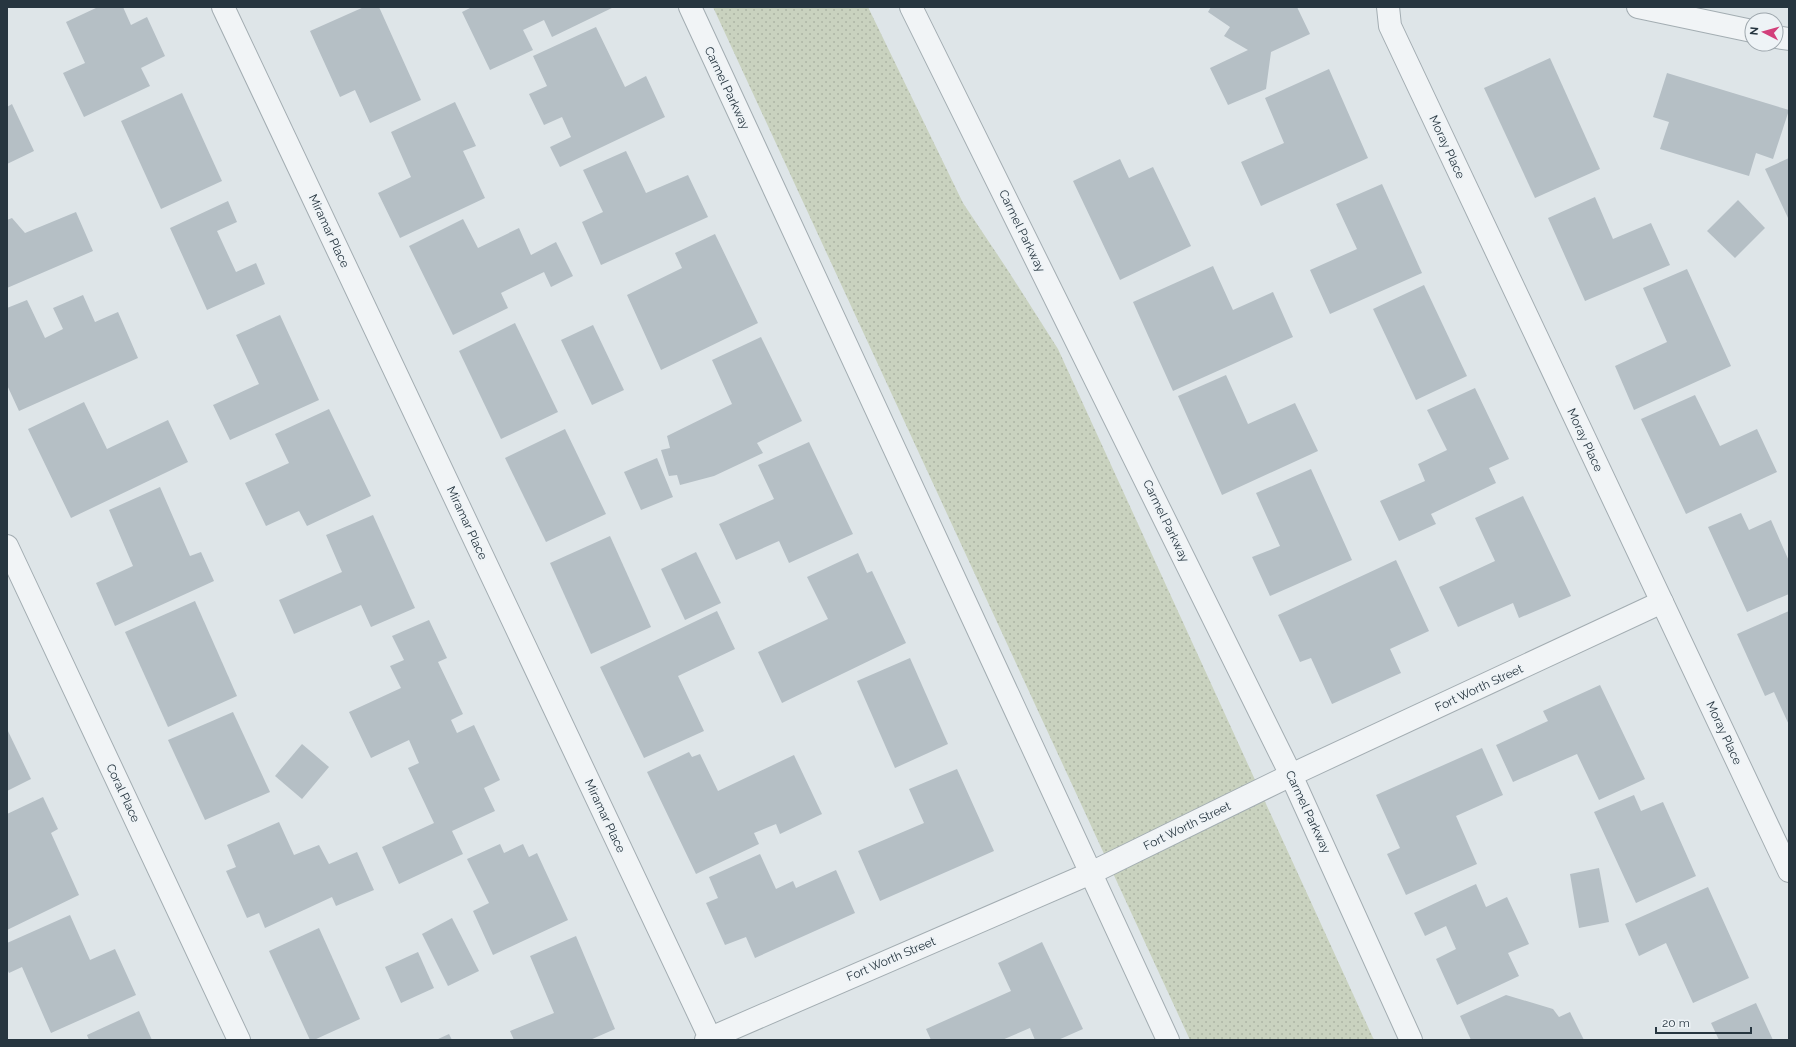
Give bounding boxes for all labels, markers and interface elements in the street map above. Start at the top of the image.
north arrow [1744,12,1784,52]
text: N [1748,26,1761,36]
street label: Carmel Parkway [702,44,753,132]
street label: Moray Place [1426,113,1468,181]
street label: Carmel Parkway [996,187,1048,275]
street label: Miramar Place [306,192,352,270]
street label: Moray Place [1564,406,1606,474]
street label: Carmel Parkway [1140,477,1192,565]
street label: Miramar Place [444,484,490,562]
street label: Fort Worth Street [1433,662,1525,714]
street label: Moray Place [1703,699,1745,767]
street label: Coral Place [103,762,143,824]
street label: Carmel Parkway [1283,768,1334,856]
street label: Miramar Place [582,777,628,855]
street label: Fort Worth Street [1141,799,1233,853]
street label: Fort Worth Street [844,934,938,984]
scale bar [1656,1009,1751,1035]
text: 20 m [1662,1016,1690,1030]

